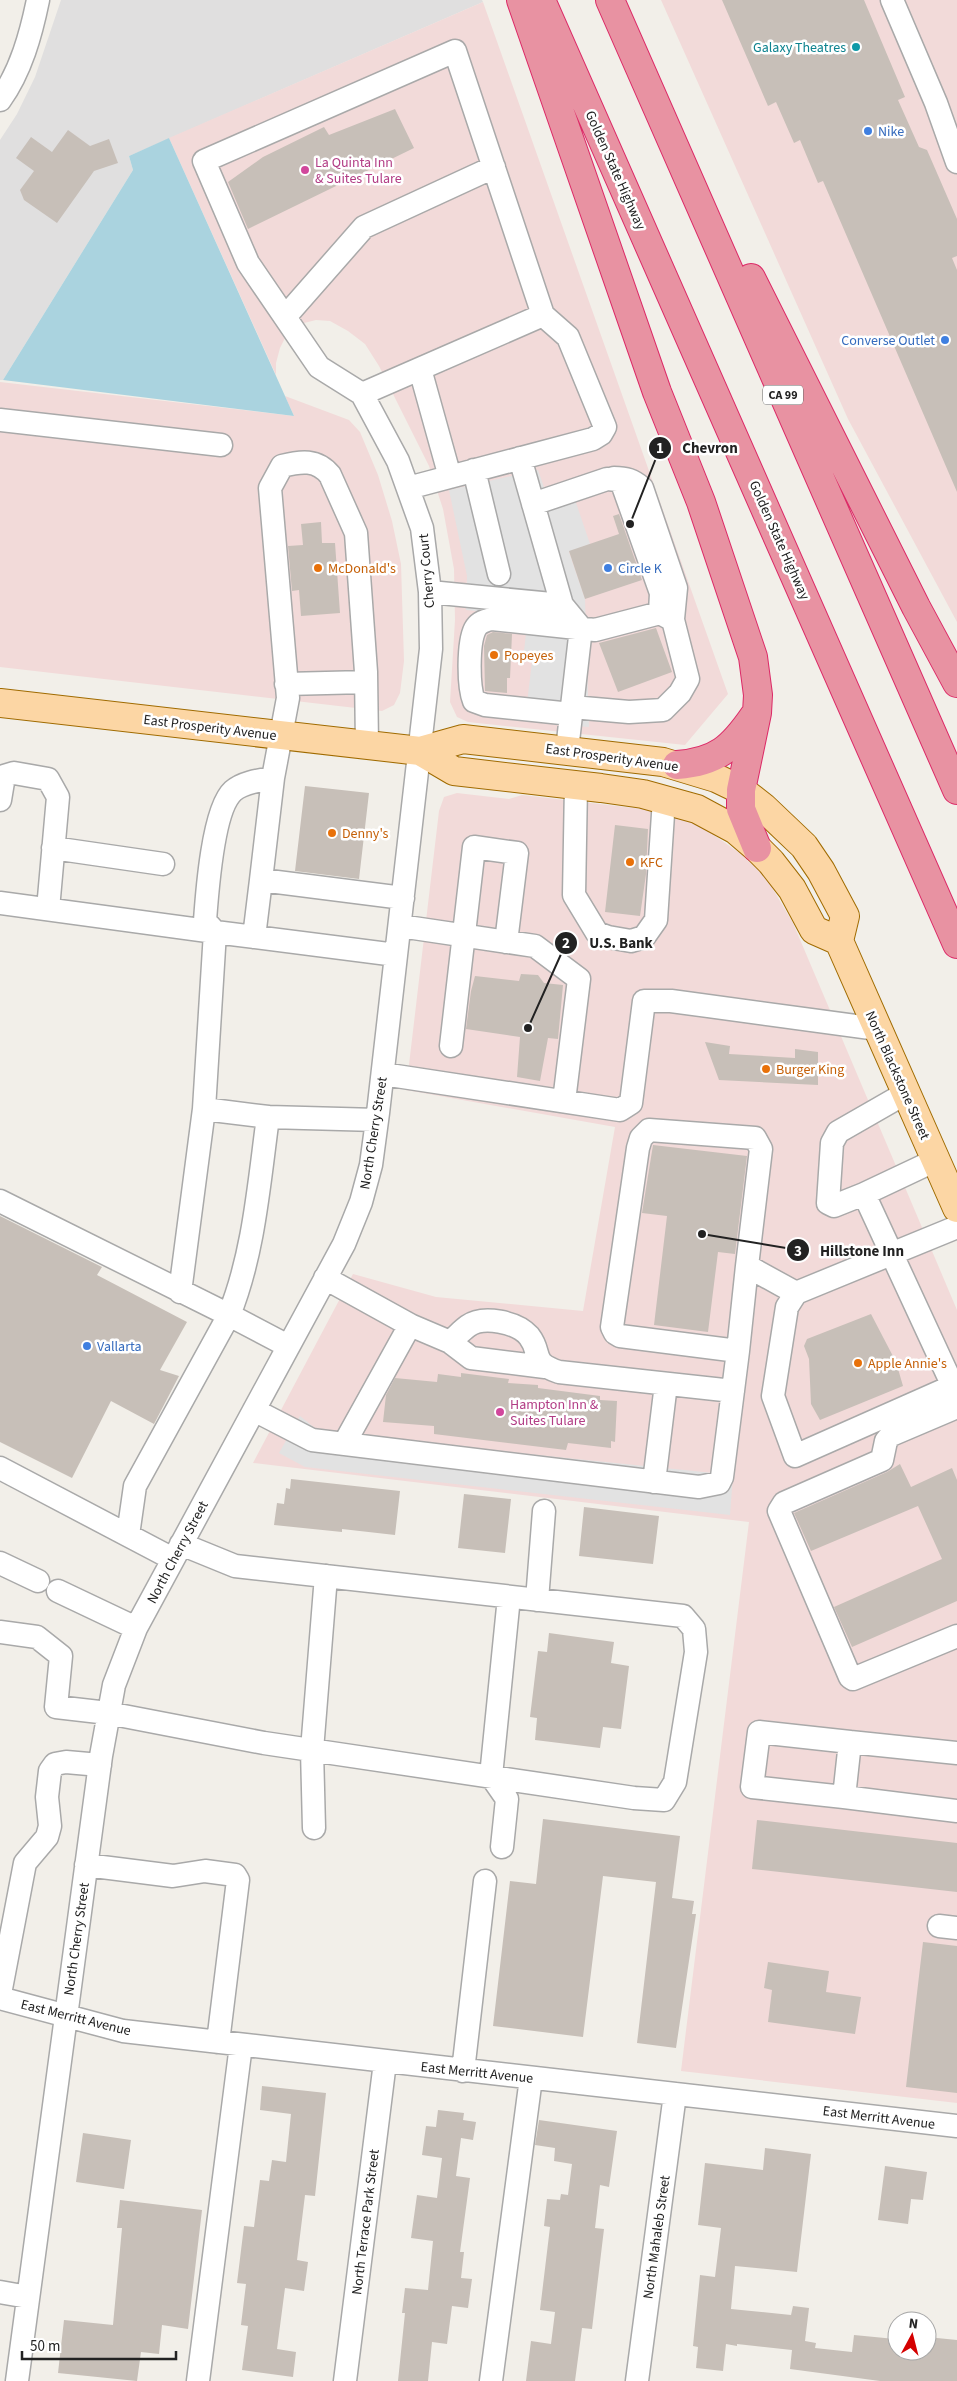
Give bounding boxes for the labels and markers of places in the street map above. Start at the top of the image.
place label: Galaxy Theatres [753,38,846,58]
marker: Galaxy Theatres [850,41,862,53]
place label: Nike [878,122,904,142]
marker: Nike [862,125,874,137]
place label: La Quinta Inn & Suites Tulare [315,153,402,189]
marker: La Quinta Inn & Suites Tulare [299,164,311,176]
place label: Converse Outlet [841,331,935,351]
marker: Converse Outlet [939,334,951,346]
callout: Chevron [647,433,748,463]
place label: McDonald's [328,559,396,579]
place label: Circle K [618,559,663,579]
marker: McDonald's [312,562,324,574]
marker: Circle K [602,562,614,574]
place label: Popeyes [504,646,553,666]
marker: Popeyes [488,649,500,661]
place label: Denny's [342,824,389,844]
marker: Denny's [326,827,338,839]
place label: KFC [640,853,663,873]
marker: KFC [624,856,636,868]
callout: U.S. Bank [554,928,663,958]
place label: Burger King [776,1060,844,1080]
marker: Burger King [760,1063,772,1075]
callout: Hillstone Inn [785,1235,914,1265]
place label: Vallarta [97,1337,142,1357]
marker: Vallarta [81,1340,93,1352]
place label: Apple Annie's [868,1354,947,1374]
marker: Apple Annie's [852,1357,864,1369]
place label: Hampton Inn & Suites Tulare [510,1395,599,1431]
marker: Hampton Inn & Suites Tulare [494,1406,506,1418]

